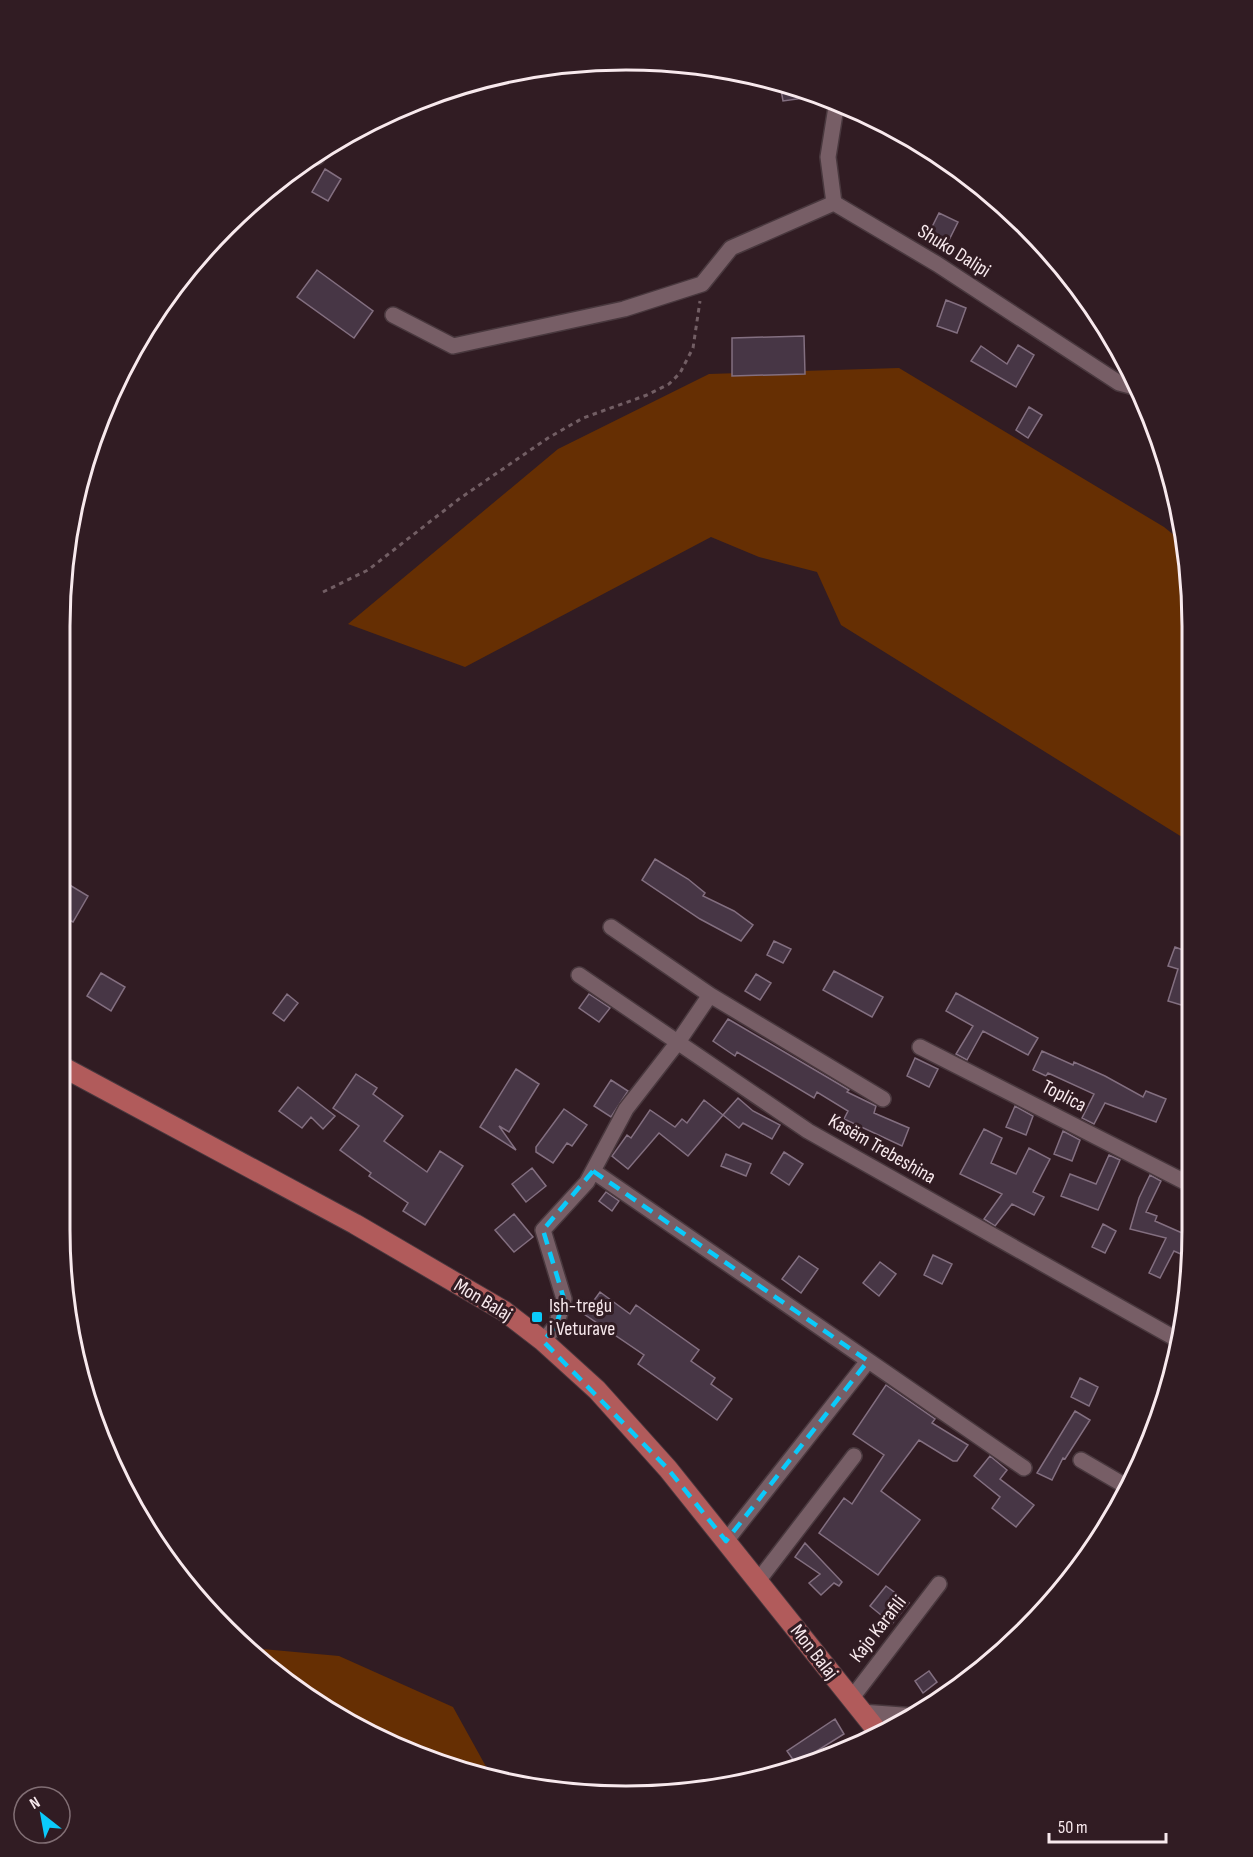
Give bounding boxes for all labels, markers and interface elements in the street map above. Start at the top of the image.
street label: Shuko Dalipi [913,219,995,283]
street label: Toplica [1038,1075,1090,1117]
street label: Kasëm Trebeshina [824,1109,940,1189]
street label: Mon Balaj [450,1273,516,1327]
place label: Ish-tregu i Veturave [549,1294,615,1341]
marker: Ish-tregu i Veturave [530,1310,544,1324]
street label: Kajo Karafili [845,1591,911,1667]
street label: Mon Balaj [785,1620,843,1684]
north arrow [12,1785,72,1845]
text: N [26,1793,44,1814]
scale bar [1049,1806,1166,1844]
text: 50 m [1058,1817,1088,1838]

